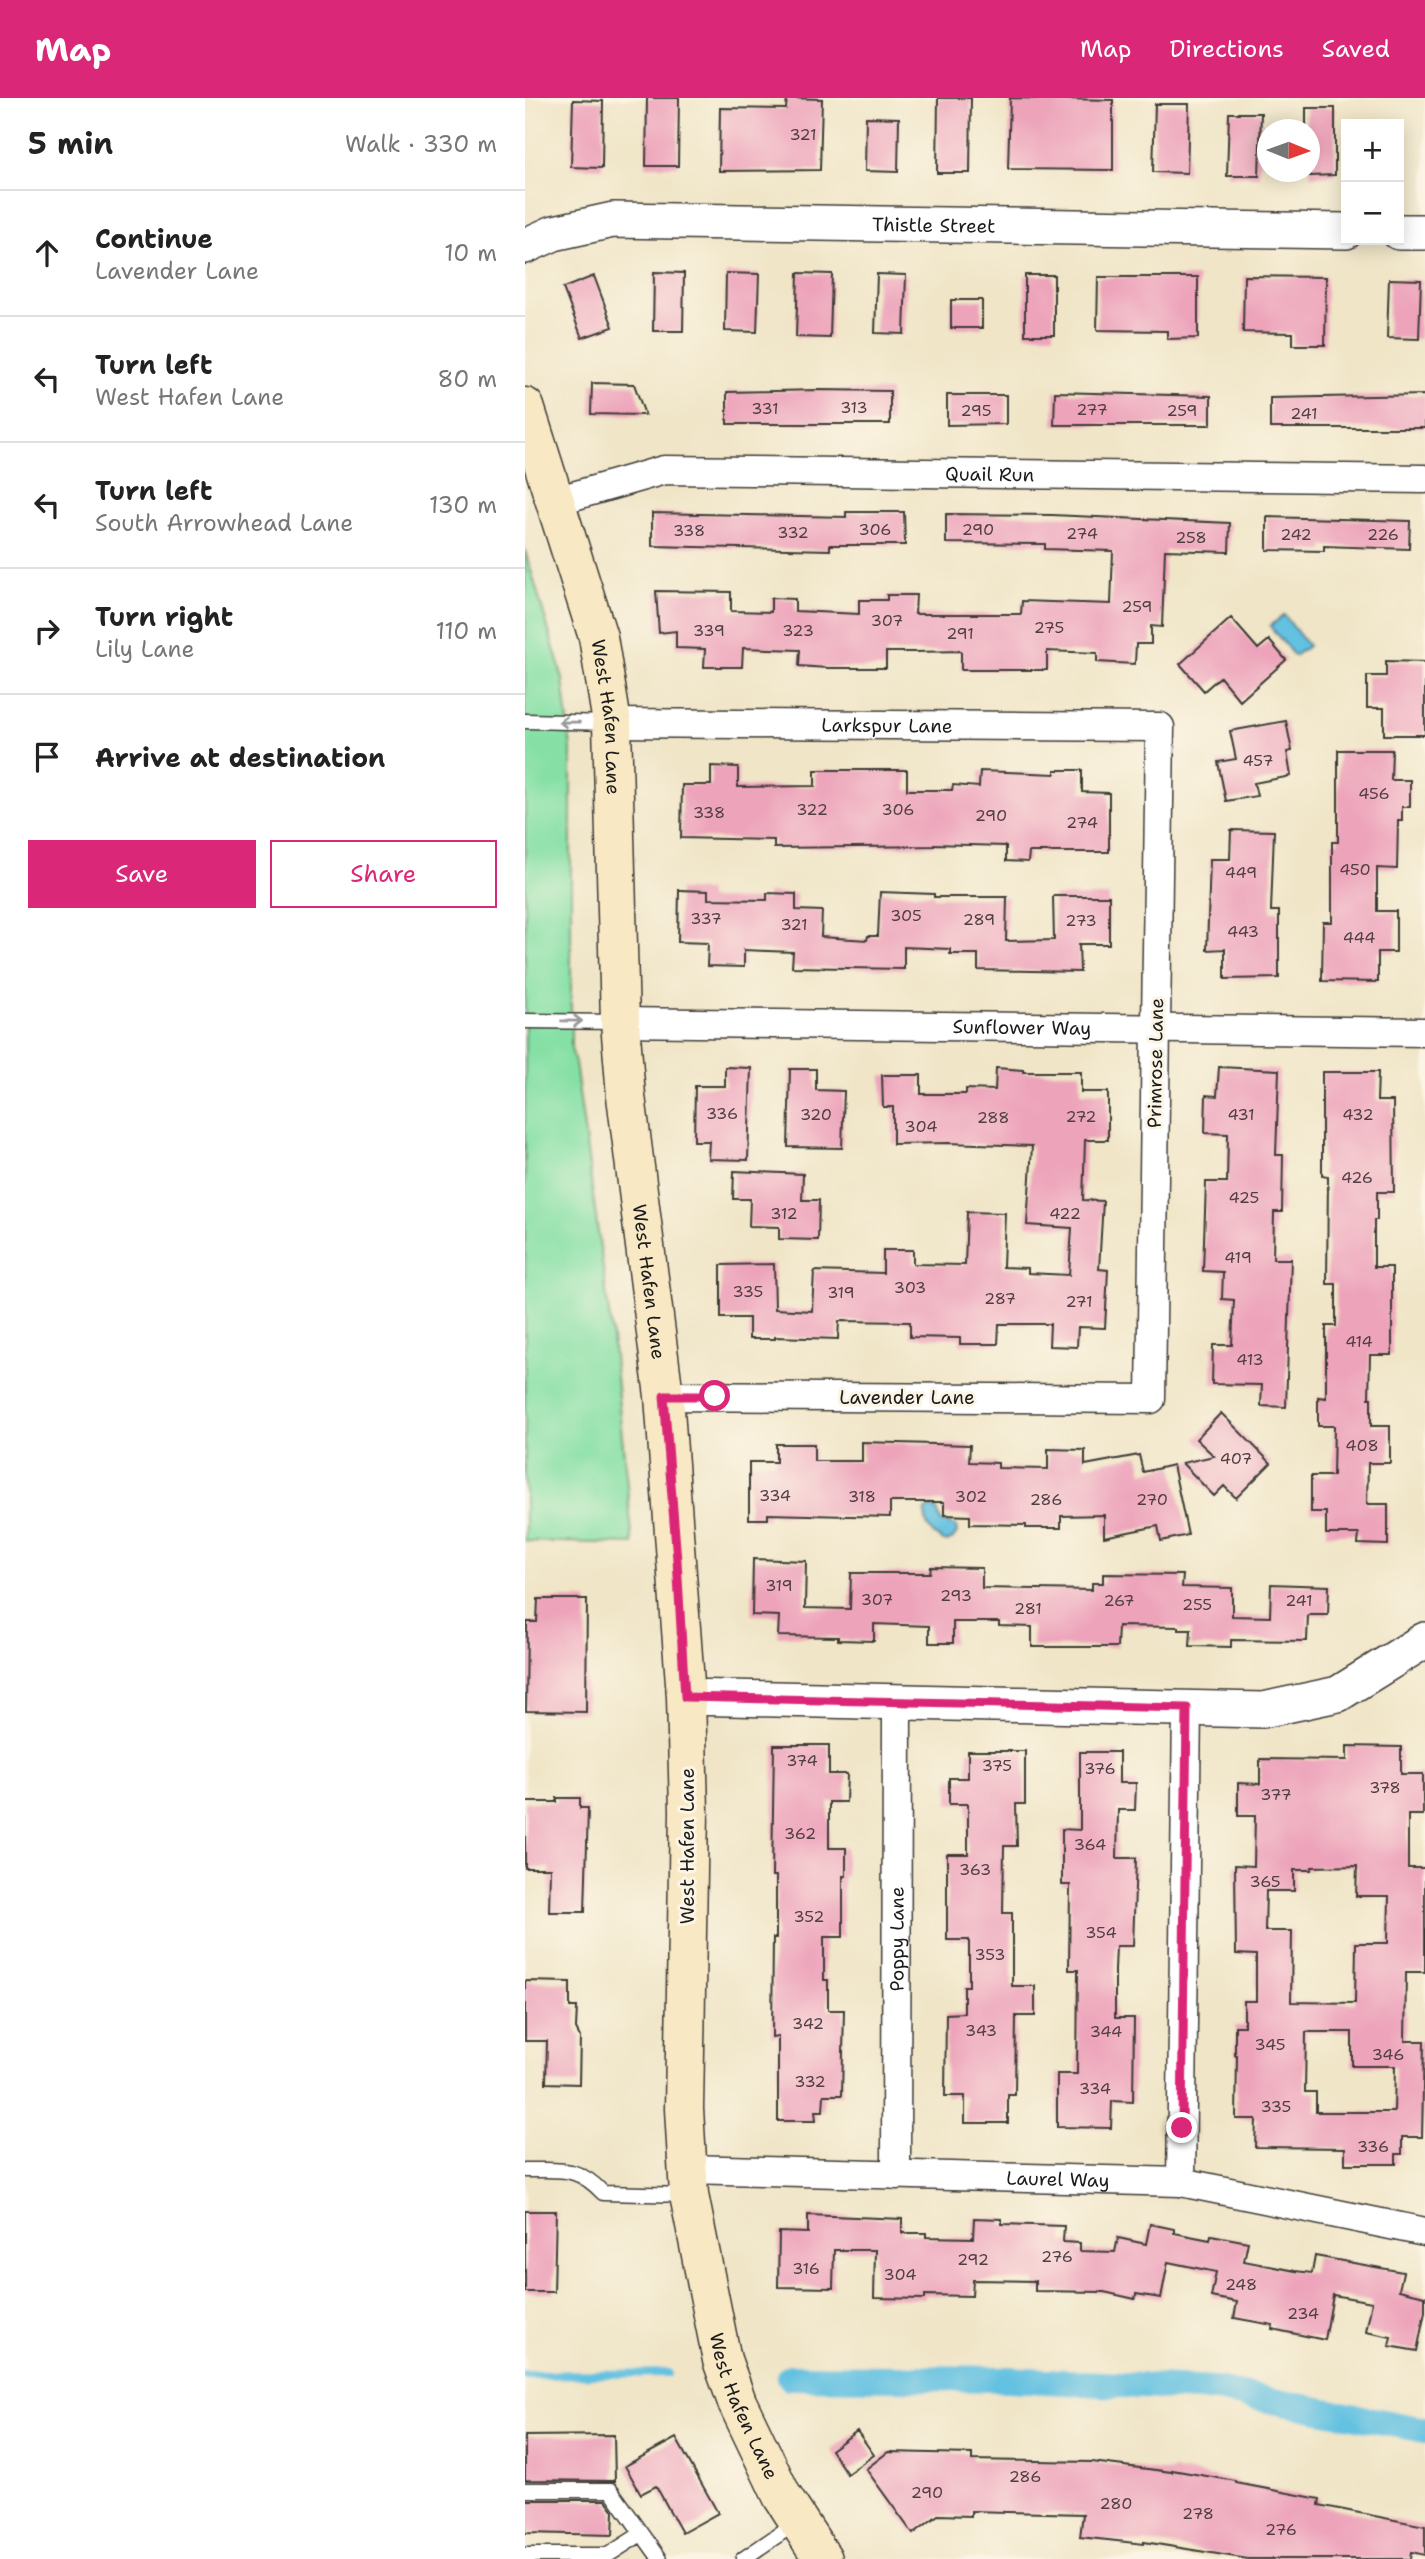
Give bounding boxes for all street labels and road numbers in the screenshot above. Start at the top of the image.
street label: Thistle Street [872,212,996,239]
street label: Quail Run [945,461,1034,487]
street label: West Hafen Lane [586,637,626,795]
street label: Larkspur Lane [821,713,953,738]
street label: Primrose Lane [1142,998,1169,1128]
street label: Sunflower Way [953,1014,1091,1041]
street label: West Hafen Lane [627,1203,671,1361]
street label: Lavender Lane [839,1385,975,1410]
street label: West Hafen Lane [675,1768,700,1924]
street label: Poppy Lane [884,1886,910,1992]
street label: Laurel Way [1006,2165,1110,2193]
street label: West Hafen Lane [704,2330,784,2484]

